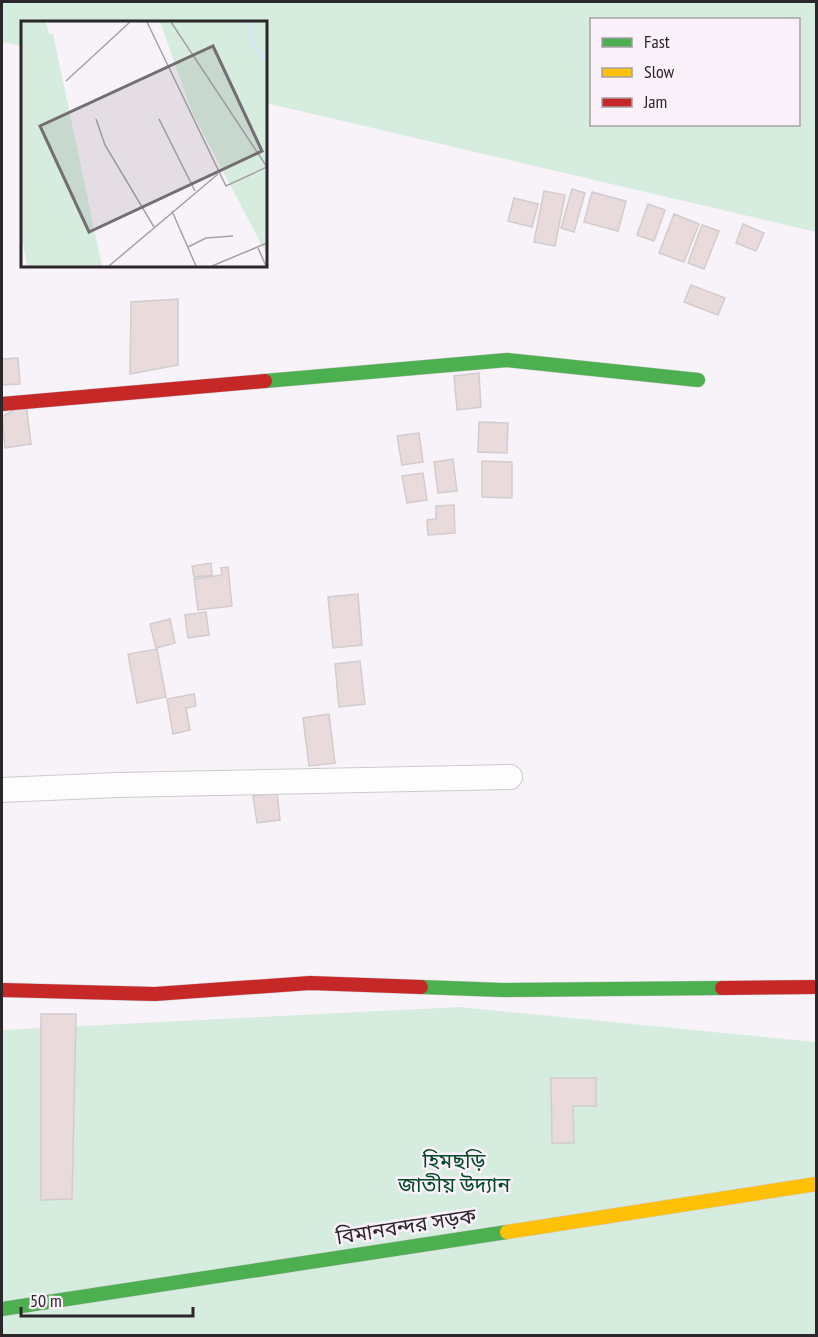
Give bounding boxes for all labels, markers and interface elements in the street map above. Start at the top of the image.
legend [590,18,800,126]
inset map [21,21,267,267]
text: Fast [644,30,670,53]
text: Slow [644,60,675,83]
text: Jam [643,90,667,113]
park label: হিমছড়ি জাতীয় উদ্যান [397,1147,510,1198]
street label: বিমানবন্দর সড়ক [333,1201,479,1251]
scale bar [21,1280,194,1318]
text: 50 m [30,1289,62,1312]

